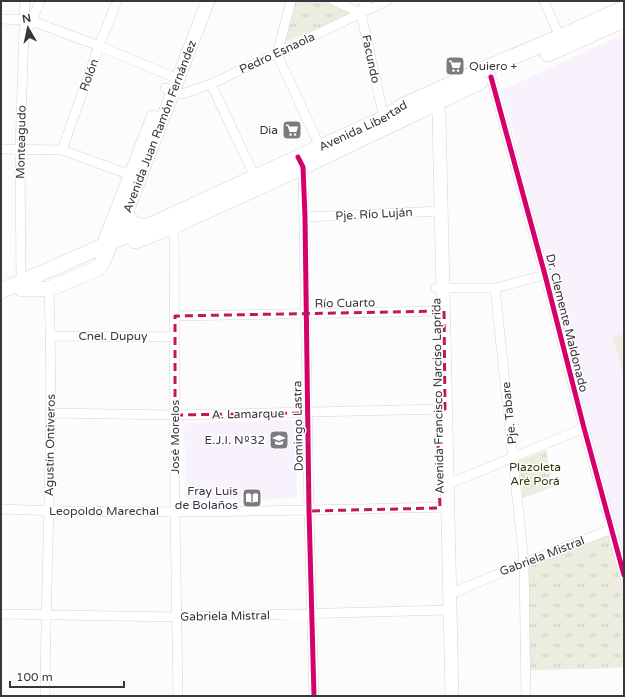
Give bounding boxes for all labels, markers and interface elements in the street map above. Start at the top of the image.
north arrow [8,8,48,48]
text: N [21,12,32,26]
street label: Pedro Esnaola [237,29,317,77]
street label: Facundo [359,34,383,84]
street label: Avenida Juan Ramón Fernández [120,38,199,214]
supermarket icon: Quiero + [444,55,466,77]
street label: Rolón [77,57,101,93]
place label: Quiero + [469,59,518,73]
street label: Avenida Libertad [317,98,409,154]
street label: Monteagudo [13,105,29,179]
supermarket icon: Dia [281,119,303,141]
place label: Dia [259,123,278,137]
street label: Pje. Río Luján [335,205,413,223]
street label: Dr. Clemente Maldonado [543,252,591,394]
street label: Río Cuarto [315,295,375,311]
street label: Avenida Francisco Narciso Laprida [429,298,447,494]
street label: Cnel. Dupuy [78,329,148,343]
street label: Domingo Lastra [290,381,306,471]
street label: Pje. Tabare [499,381,519,445]
street label: Agustín Ontiveros [42,393,58,496]
street label: José Morelos [168,400,182,474]
street label: A. Lamarque [212,406,285,422]
school or university icon: E.J.I. Nº32 [268,429,290,451]
place label: E.J.I. Nº32 [205,433,265,447]
park label: Plazoleta Aré Porá [509,460,561,488]
place label: Fray Luis de Bolaños [175,484,238,512]
library icon: Fray Luis de Bolaños [241,487,263,509]
street label: Leopoldo Marechal [49,504,159,518]
street label: Gabriela Mistral [498,533,586,579]
street label: Gabriela Mistral [180,608,270,624]
scale bar [10,663,124,689]
text: 100 m [16,670,53,684]

